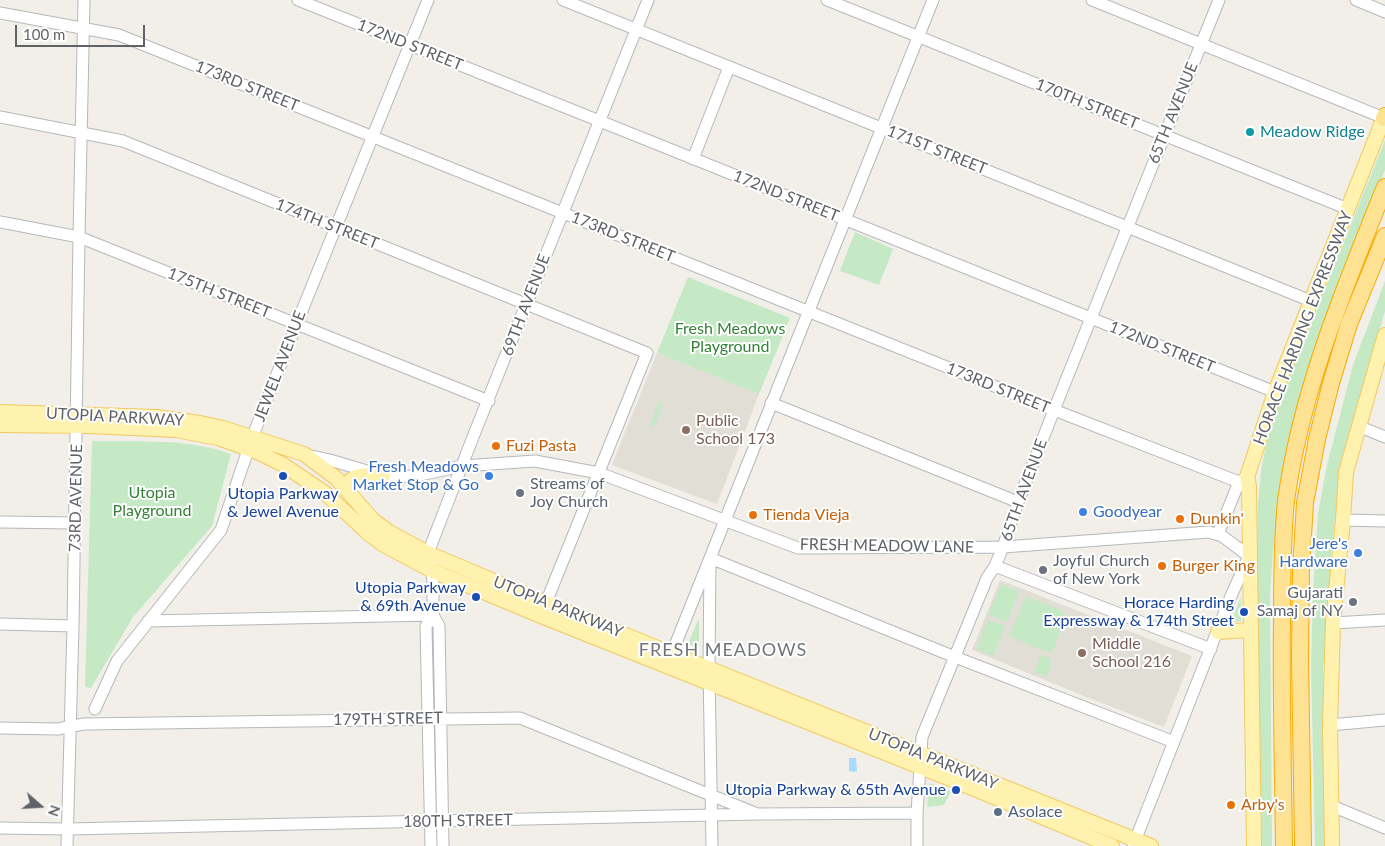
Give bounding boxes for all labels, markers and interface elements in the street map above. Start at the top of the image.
scale bar [18,15,148,47]
street label: 172ND STREET [354,15,466,75]
text: 100 m [23,25,65,43]
street label: 173RD STREET [192,56,302,116]
street label: 65TH AVENUE [1144,60,1202,166]
street label: 170TH STREET [1033,75,1141,133]
street label: 171ST STREET [884,121,990,179]
place label: Meadow Ridge [1260,122,1365,142]
marker: Meadow Ridge [1244,126,1256,138]
street label: 172ND STREET [730,166,842,226]
street label: 174TH STREET [273,195,381,253]
street label: 173RD STREET [568,207,678,267]
street label: HORACE HARDING EXPRESSWAY [1249,208,1357,448]
street label: 69TH AVENUE [498,251,554,359]
street label: 175TH STREET [165,264,273,322]
street label: JEWEL AVENUE [250,308,310,424]
street label: 172ND STREET [1106,317,1218,377]
park label: Fresh Meadows Playground [675,319,785,357]
street label: 173RD STREET [943,358,1053,418]
street label: UTOPIA PARKWAY [45,404,185,430]
place label: Public School 173 [696,411,775,449]
marker: Public School 173 [680,424,692,436]
place label: Fuzi Pasta [506,436,576,456]
street label: 65TH AVENUE [997,436,1051,544]
marker: Fuzi Pasta [490,440,502,452]
street label: 73RD AVENUE [65,444,87,552]
place label: Fresh Meadows Market Stop & Go [352,457,479,495]
marker: Utopia Parkway & Jewel Avenue [277,470,289,482]
marker: Fresh Meadows Market Stop & Go [483,470,495,482]
place label: Streams of Joy Church [530,474,608,512]
park label: Utopia Playground [113,483,191,521]
place label: Utopia Parkway & Jewel Avenue [227,484,339,522]
marker: Streams of Joy Church [514,487,526,499]
place label: Goodyear [1093,502,1162,522]
place label: Tienda Vieja [763,505,850,525]
marker: Goodyear [1077,506,1089,518]
marker: Tienda Vieja [747,509,759,521]
place label: Dunkin' [1190,509,1244,529]
marker: Dunkin' [1174,513,1186,525]
place label: Jere's Hardware [1279,534,1348,572]
street label: FRESH MEADOW LANE [800,535,974,557]
marker: Jere's Hardware [1352,547,1364,559]
place label: Joyful Church of New York [1053,551,1150,589]
place label: Burger King [1172,556,1255,576]
marker: Burger King [1156,560,1168,572]
marker: Joyful Church of New York [1037,564,1049,576]
street label: UTOPIA PARKWAY [490,572,626,642]
place label: Utopia Parkway & 69th Avenue [355,578,466,616]
place label: Gujarati Samaj of NY [1257,583,1343,621]
marker: Utopia Parkway & 69th Avenue [470,591,482,603]
place label: Horace Harding Expressway & 174th Street [1043,593,1234,631]
marker: Gujarati Samaj of NY [1347,596,1359,608]
marker: Horace Harding Expressway & 174th Street [1238,606,1250,618]
place label: Middle School 216 [1092,634,1171,672]
district label: FRESH MEADOWS [637,639,809,661]
marker: Middle School 216 [1076,647,1088,659]
street label: 179TH STREET [333,708,443,730]
street label: UTOPIA PARKWAY [865,724,1001,794]
place label: Utopia Parkway & 65th Avenue [725,780,946,800]
north arrow [15,781,65,831]
marker: Utopia Parkway & 65th Avenue [950,784,962,796]
place label: Arby's [1241,795,1285,815]
marker: Arby's [1225,799,1237,811]
place label: Asolace [1008,802,1063,822]
text: N [45,803,64,819]
marker: Asolace [992,806,1004,818]
street label: 180TH STREET [403,810,513,832]

